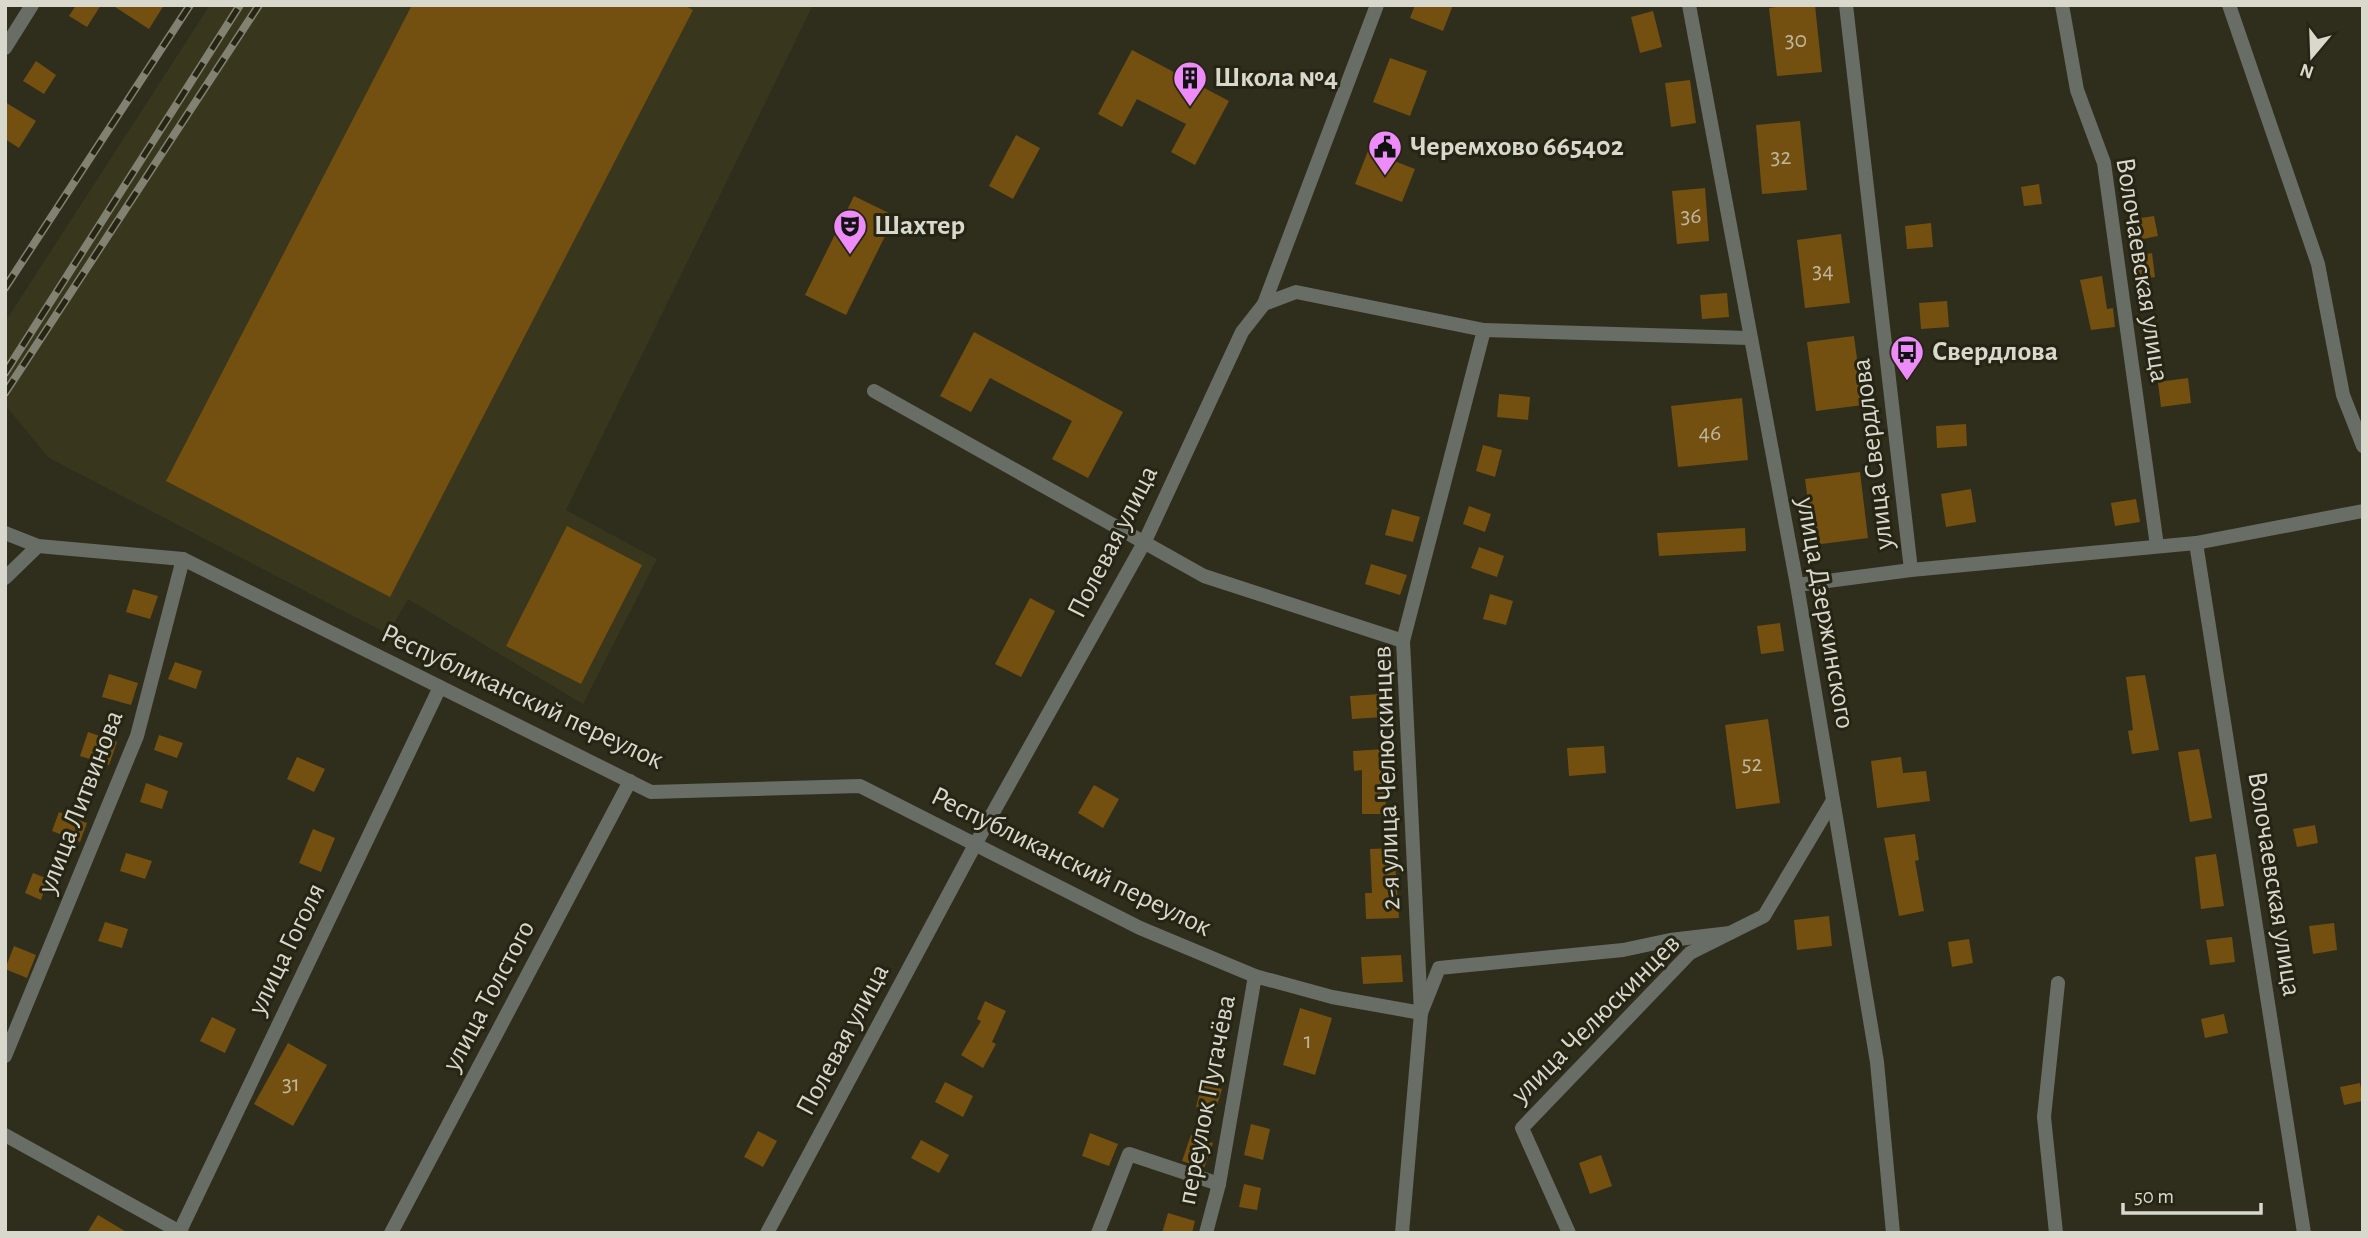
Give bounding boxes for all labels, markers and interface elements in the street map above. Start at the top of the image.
north arrow [2277,21,2347,91]
house number: 30 [1785,28,1807,52]
building icon: Школа №4 [1171,59,1209,108]
text: N [2298,60,2316,82]
place label: Школа №4 [1214,64,1338,92]
public building icon: Черемхово 665402 [1366,128,1404,177]
place label: Черемхово 665402 [1410,133,1624,161]
house number: 32 [1771,145,1791,169]
street label: Волочаевская улица [2110,156,2174,385]
house number: 36 [1680,204,1702,228]
theatre icon: Шахтер [831,207,869,256]
place label: Шахтер [874,212,965,240]
house number: 34 [1812,259,1834,283]
bus stop icon: Свердлова [1888,333,1926,382]
place label: Свердлова [1932,338,2058,366]
street label: улица Свердлова [1847,357,1899,552]
house number: 46 [1699,421,1721,445]
street label: Полевая улица [1063,461,1163,623]
street label: улица Дзержинского [1791,494,1859,731]
street label: Республиканский переулок [377,619,668,775]
street label: 2-я улица Челюскинцев [1368,645,1406,911]
street label: улица Литвинова [33,706,129,898]
house number: 52 [1742,752,1763,776]
street label: Волочаевская улица [2242,770,2306,999]
street label: Республиканский переулок [927,782,1216,942]
street label: улица Гоголя [243,879,331,1020]
street label: улица Толстого [437,916,540,1077]
street label: улица Челюскинцев [1506,929,1686,1109]
street label: Полевая улица [791,960,895,1120]
street label: переулок Пугачёва [1173,992,1241,1207]
house number: 1 [1304,1029,1312,1053]
house number: 31 [282,1072,300,1096]
scale bar [2123,1172,2261,1216]
text: 50 m [2134,1186,2174,1207]

